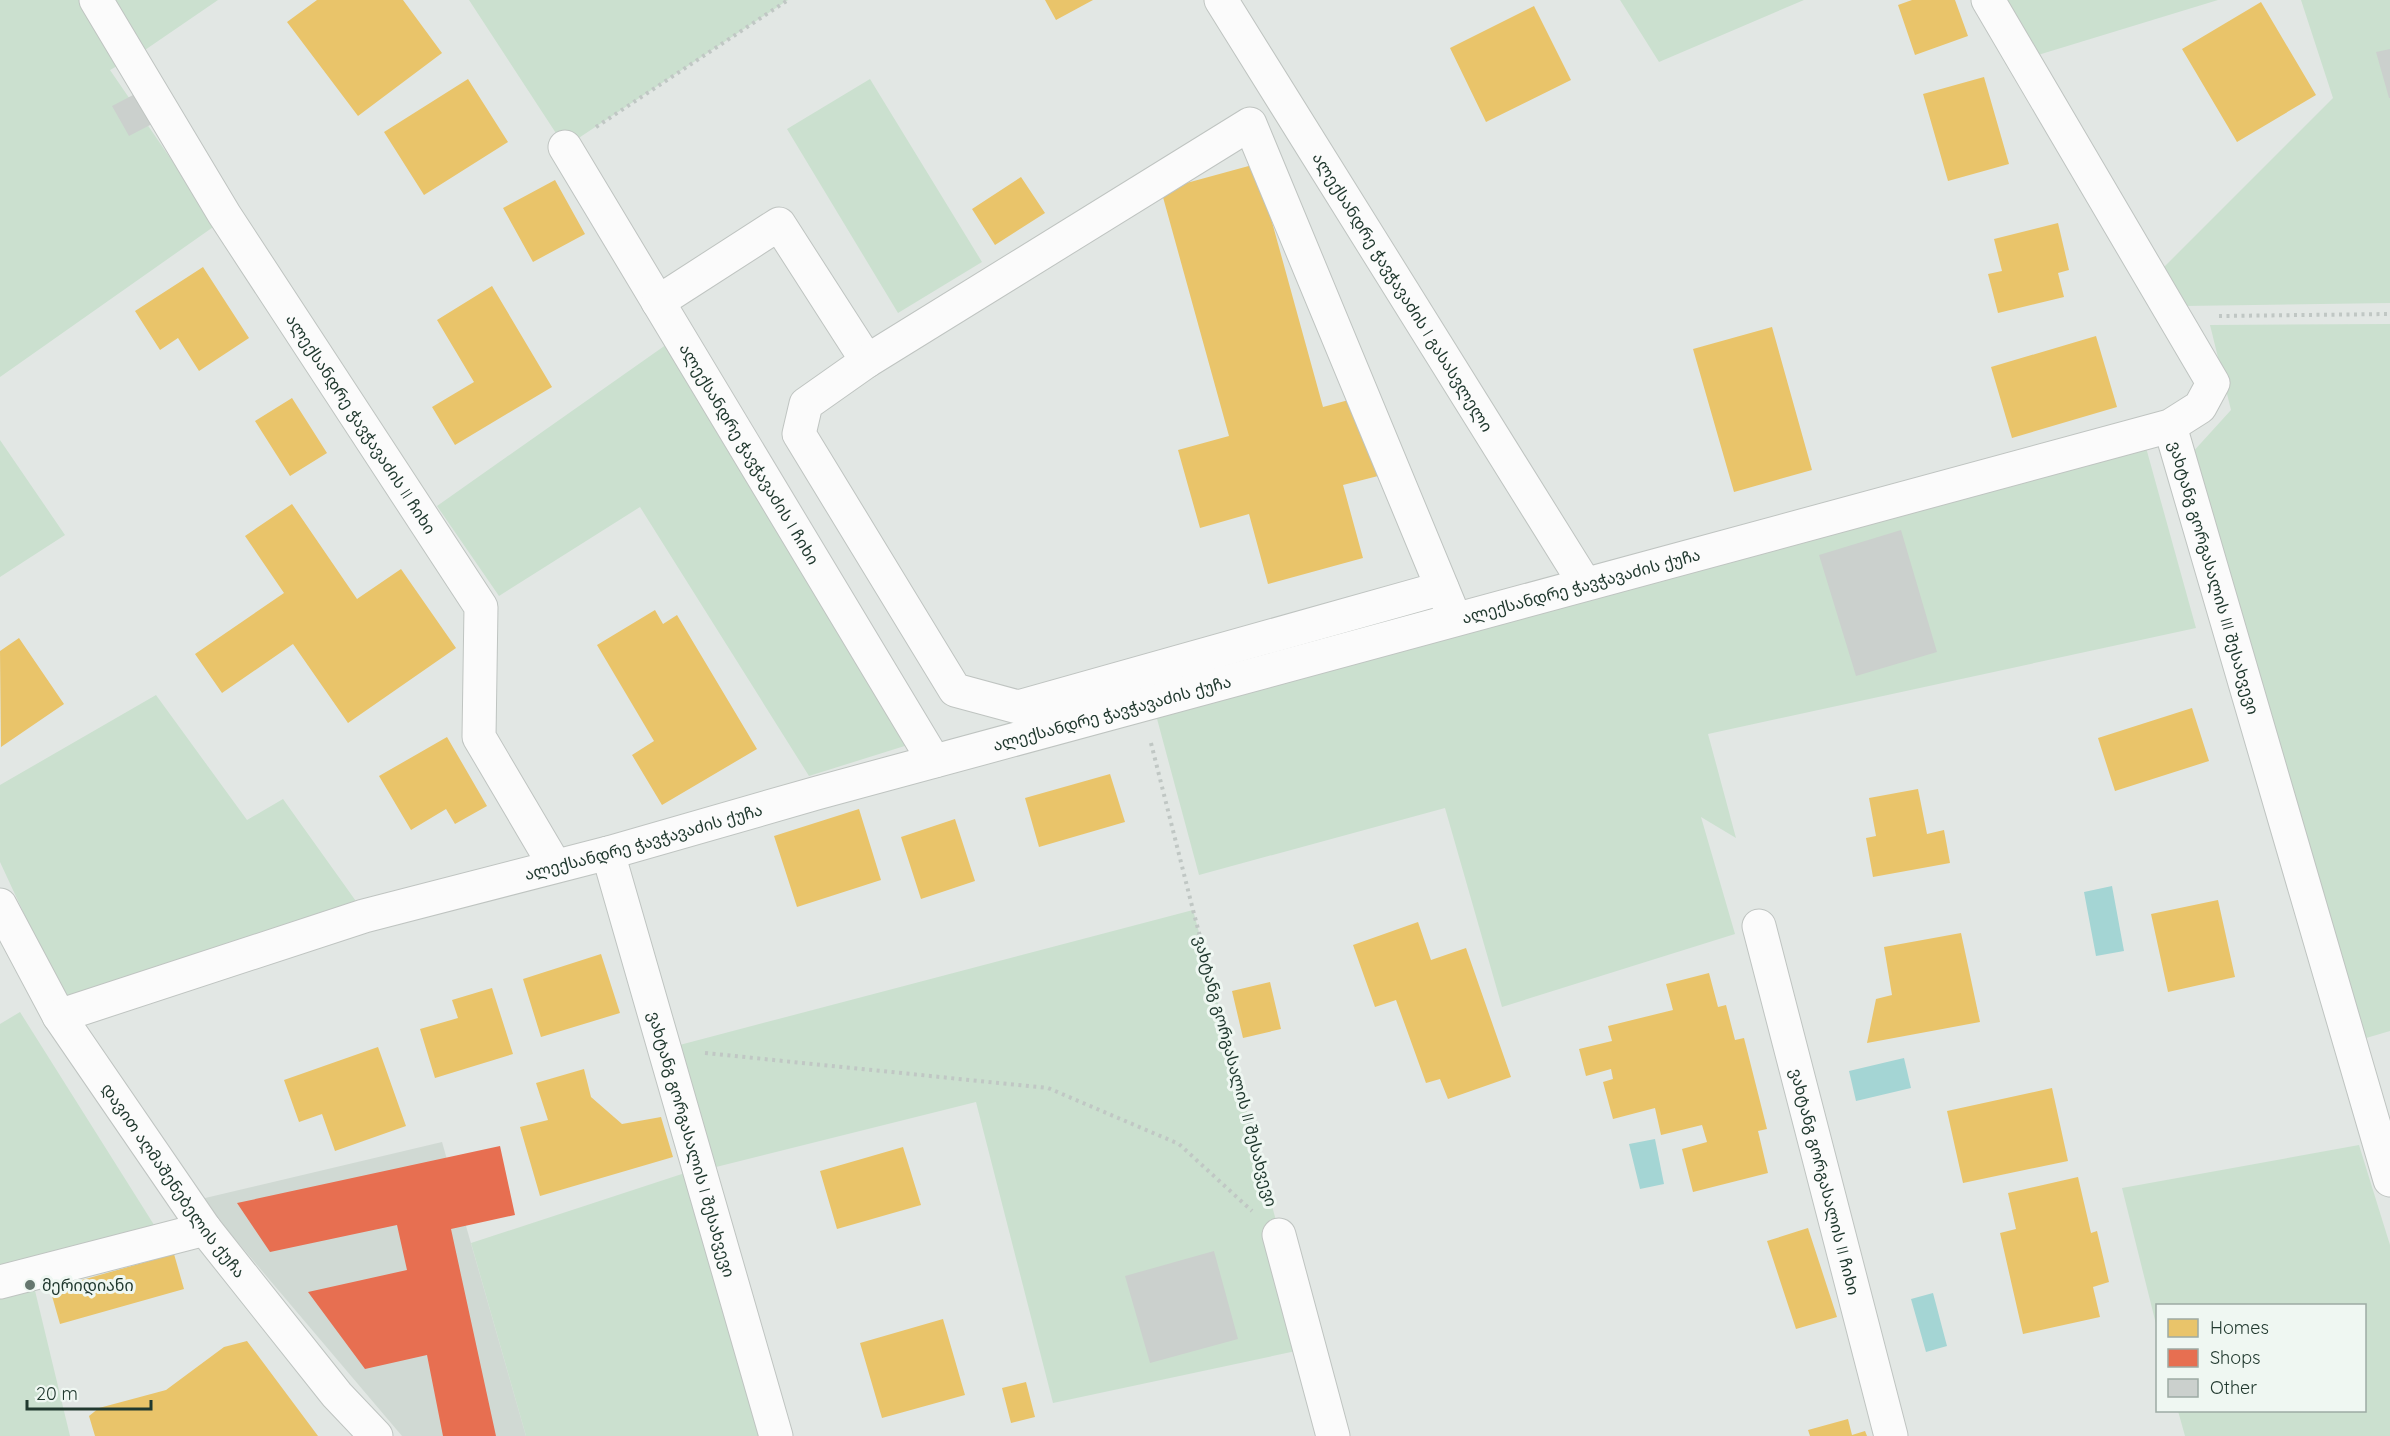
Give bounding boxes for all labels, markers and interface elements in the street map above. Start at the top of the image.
street label: ალექსანდრე ჭავჭავაძის I გასასვლელი [1308,149,1498,435]
street label: ალექსანდრე ჭავჭავაძის II ჩიხი [282,310,440,538]
street label: ალექსანდრე ჭავჭავაძის I ჩიხი [675,340,824,568]
street label: ვახტანგ გორგასალის III შესახვევი [2165,439,2264,717]
street label: ალექსანდრე ჭავჭავაძის ქუჩა [1460,544,1702,628]
street label: ალექსანდრე ჭავჭავაძის ქუჩა [991,671,1233,755]
street label: ალექსანდრე ჭავჭავაძის ქუჩა [522,799,765,884]
street label: ვახტანგ გორგასალის II შესახვევი [1189,933,1282,1209]
street label: ვახტანგ გორგასალის I შესახვევი [644,1009,740,1279]
street label: ვახტანგ გორგასალის II ჩიხი [1786,1066,1864,1297]
street label: დავით აღმაშენებელის ქუჩა [97,1079,250,1282]
place label: მერიდიანი [42,1275,134,1296]
marker: მერიდიანი [23,1278,37,1292]
legend [2156,1304,2366,1412]
text: Homes [2210,1316,2269,1339]
text: Shops [2210,1346,2261,1369]
scale bar [27,1373,152,1411]
text: Other [2210,1376,2257,1399]
text: 20 m [36,1382,78,1405]

